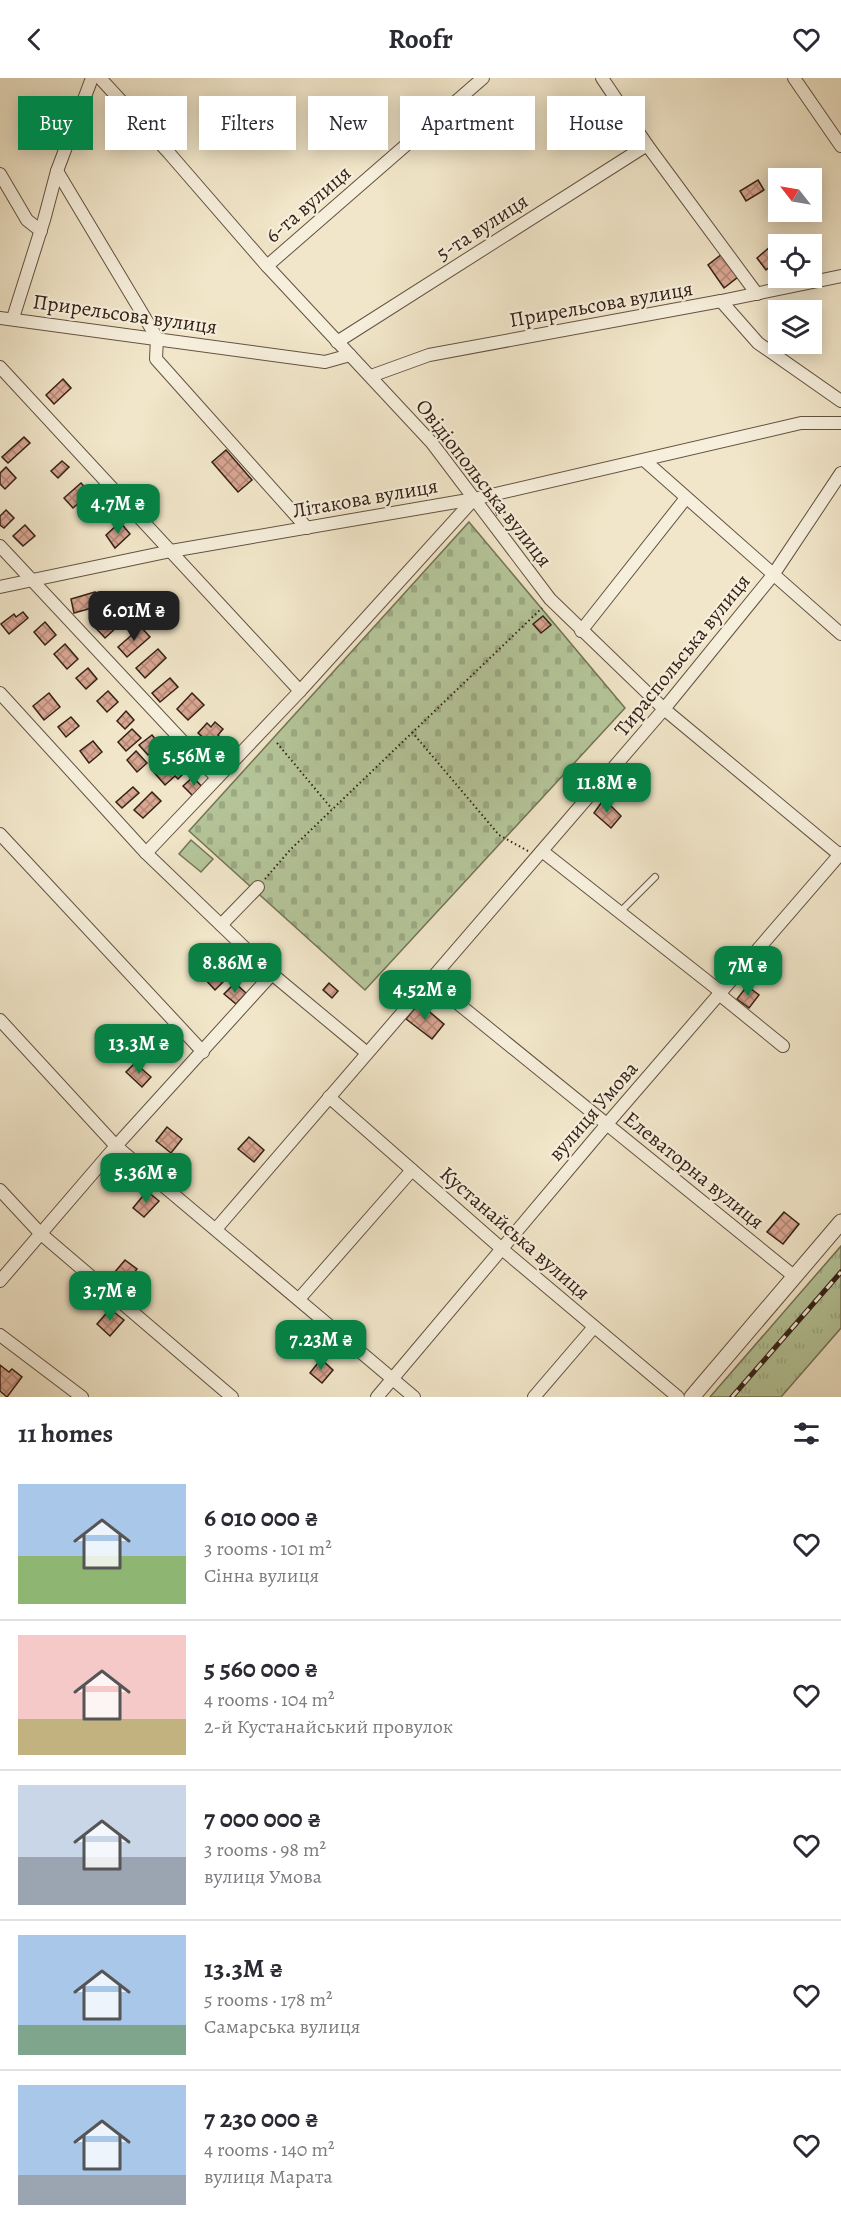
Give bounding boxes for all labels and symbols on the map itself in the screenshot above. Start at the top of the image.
street label: 6-та вулиця [259,159,357,249]
north arrow [768,168,822,222]
street label: 5-та вулиця [431,187,533,267]
street label: Прирельсова вулиця [507,274,695,334]
street label: Прирельсова вулиця [31,287,219,341]
street label: Овідіопольська вулиця [410,393,558,573]
street label: Літакова вулиця [290,471,440,525]
pin: 4.7M ₴ [69,484,167,535]
street label: Тираспольська вулиця [608,568,756,742]
pin: 6.01M ₴ [79,591,189,642]
pin: 5.56M ₴ [139,736,249,787]
pin: 11.8M ₴ [552,763,662,814]
pin: 8.86M ₴ [180,943,290,994]
pin: 7M ₴ [712,946,784,997]
pin: 4.52M ₴ [370,970,480,1021]
pin: 13.3M ₴ [84,1024,194,1075]
street label: вулиця Умова [542,1055,644,1167]
street label: Елеваторна вулиця [618,1105,770,1235]
pin: 5.36M ₴ [91,1153,201,1204]
street label: Кустанайська вулиця [434,1160,596,1306]
pin: 3.7M ₴ [61,1271,159,1322]
pin: 7.23M ₴ [266,1320,376,1371]

